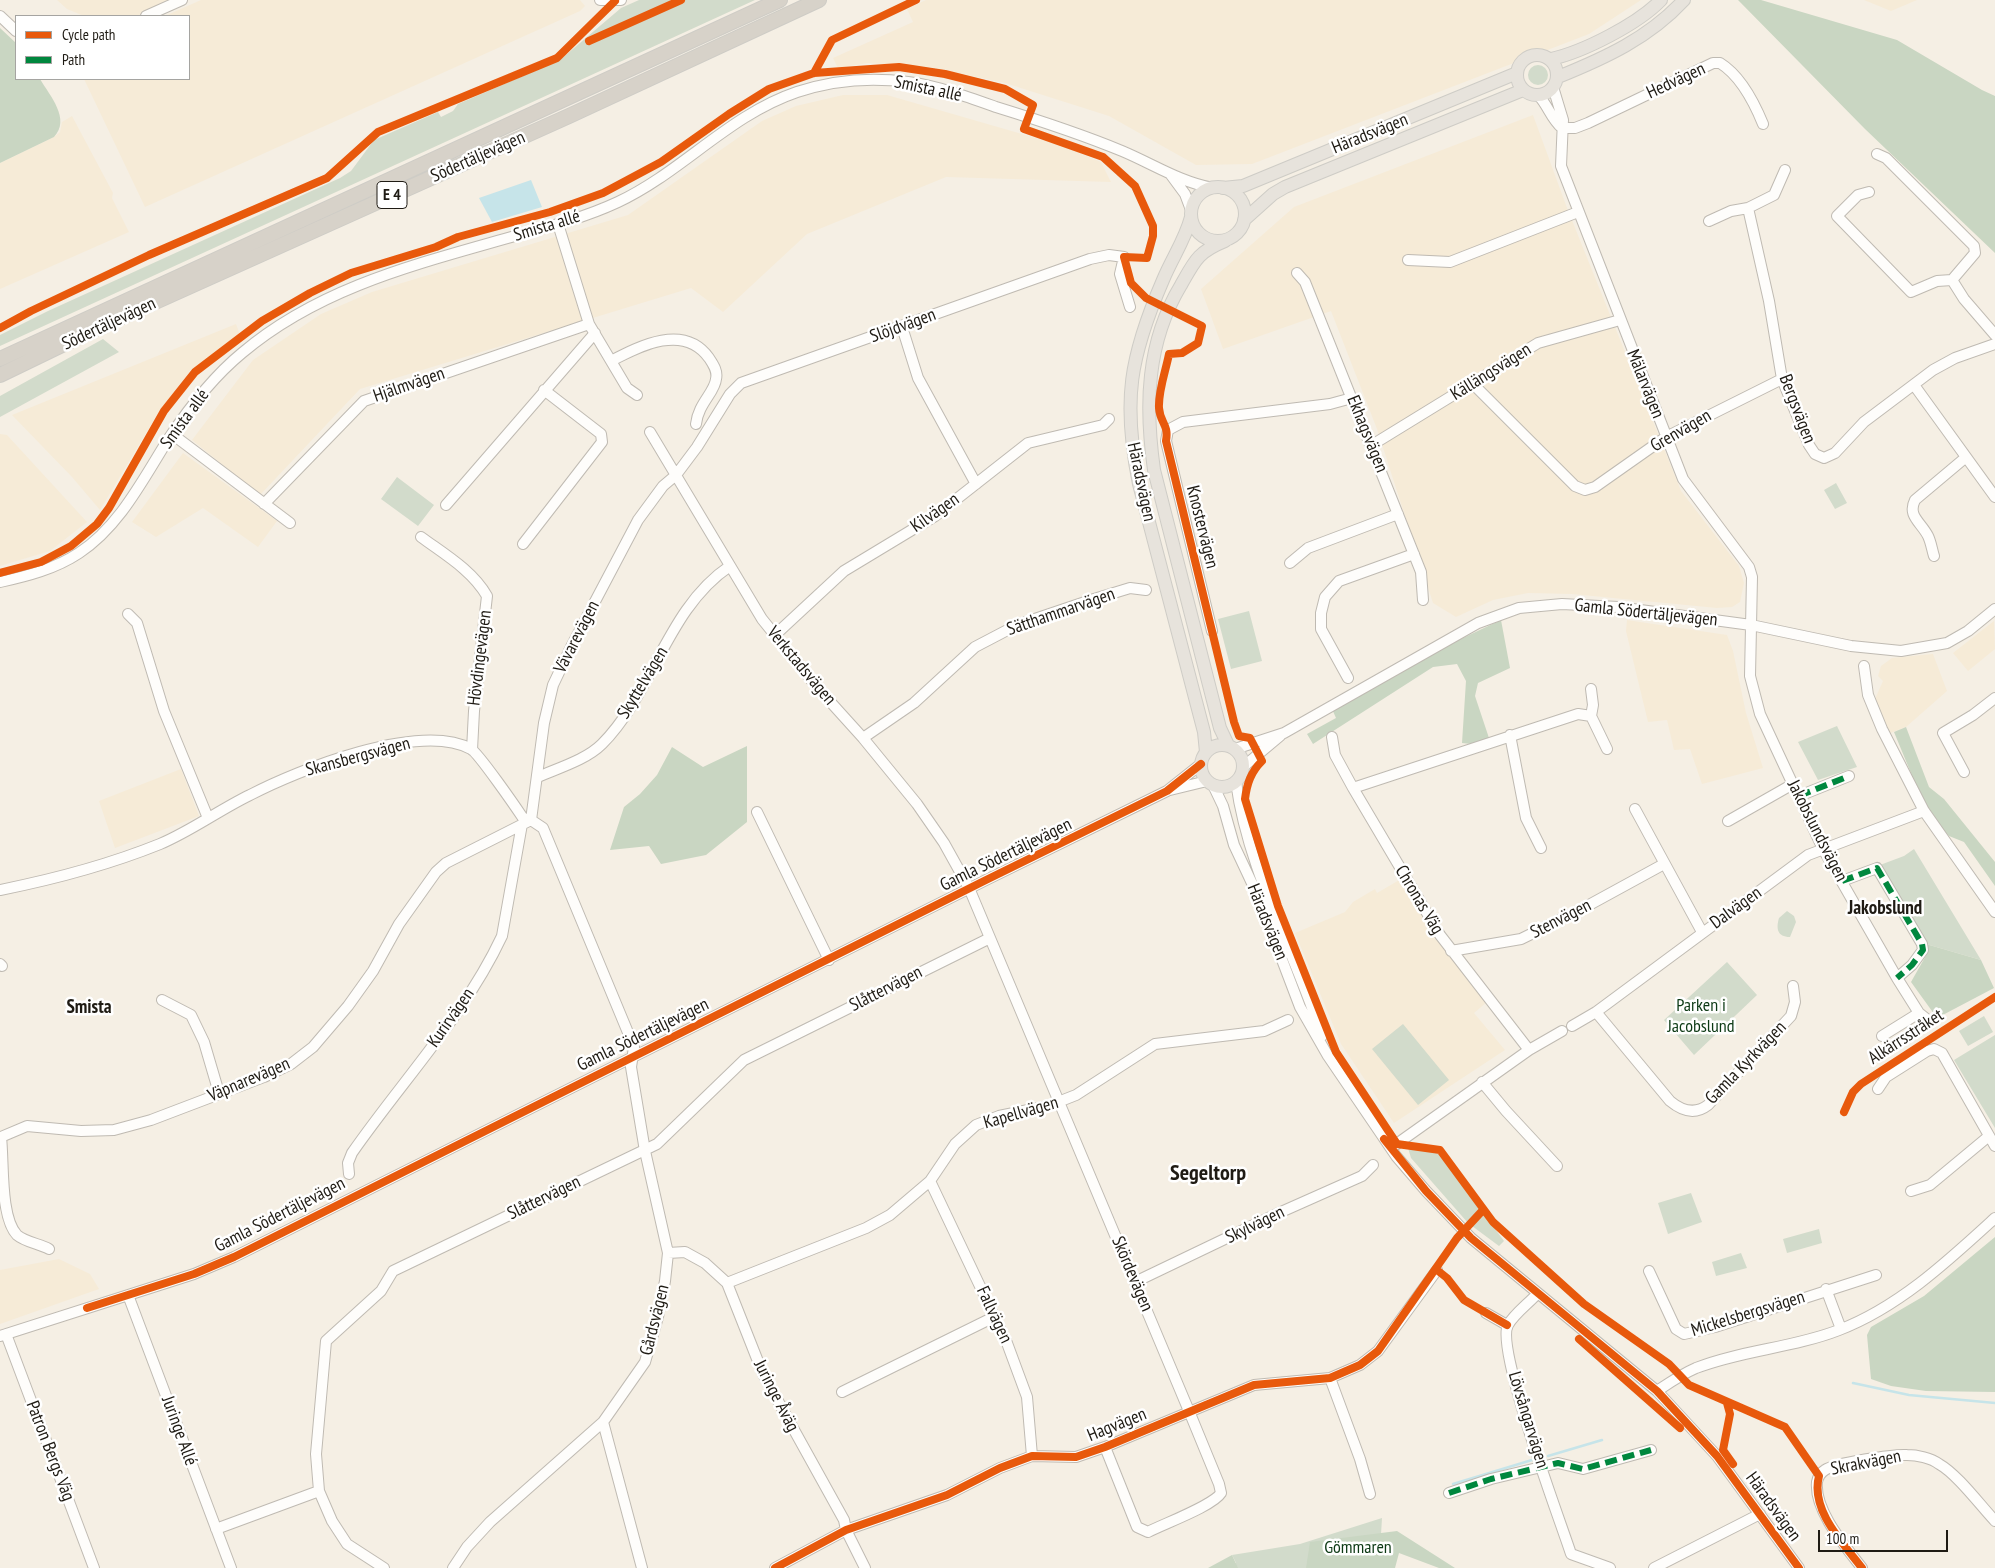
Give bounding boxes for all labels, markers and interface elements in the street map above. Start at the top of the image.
legend [15,15,190,80]
text: Cycle path [62,25,115,44]
text: Path [62,50,85,69]
street label: Hedvägen [1643,58,1709,104]
street label: Smista allé [892,71,964,107]
street label: Häradsvägen [1329,109,1411,159]
street label: Södertäljevägen [428,127,528,187]
road number: E 4 [377,182,407,208]
street label: Smista allé [511,206,583,246]
street label: Södertäljevägen [59,293,159,355]
street label: Slöjdvägen [867,304,939,348]
street label: Källängsvägen [1447,339,1535,405]
street label: Mälarvägen [1621,346,1669,422]
street label: Hjälmvägen [371,363,447,407]
street label: Bergsvägen [1774,372,1820,446]
street label: Smista allé [156,385,214,453]
street label: Ekhagsvägen [1342,392,1392,476]
street label: Grenvägen [1647,405,1715,457]
street label: Häradsvägen [1122,441,1160,523]
street label: Knostervägen [1181,483,1223,571]
street label: Kilvägen [907,489,963,537]
street label: Sätthammarvägen [1004,583,1118,641]
street label: Gamla Södertäljevägen [1573,595,1719,631]
street label: Vävarevägen [550,597,604,677]
street label: Hövdingevägen [463,609,497,707]
street label: Verkstadsvägen [762,622,840,710]
street label: Skyttelvägen [613,643,673,723]
street label: Skansbergsvägen [303,733,413,781]
street label: Jakobslundsvägen [1782,777,1852,885]
street label: Gamla Södertäljevägen [937,814,1075,896]
street label: Chronas Väg [1390,862,1448,938]
street label: Häradsvägen [1242,881,1292,963]
street label: Dalvägen [1706,882,1766,934]
street label: Stenvägen [1527,895,1595,943]
district label: Jakobslund [1848,898,1922,920]
street label: Slåttervägen [846,962,926,1016]
street label: Kurirvägen [423,984,479,1052]
street label: Gamla Södertäljevägen [574,994,712,1076]
park label: Parken i Jacobslund [1667,995,1735,1038]
district label: Smista [66,997,112,1019]
street label: Alkärrsstråket [1864,1005,1948,1069]
street label: Gamla Kyrkvägen [1701,1017,1791,1109]
street label: Väpnarevägen [205,1053,293,1107]
street label: Kapellvägen [981,1092,1061,1134]
district label: Segeltorp [1170,1161,1246,1187]
street label: Slåttervägen [504,1171,584,1225]
street label: Gamla Södertäljevägen [211,1173,349,1257]
street label: Skylvägen [1222,1201,1288,1249]
street label: Skördevägen [1107,1233,1157,1315]
street label: Gårdsvägen [636,1282,674,1358]
street label: Fallvägen [971,1283,1017,1347]
street label: Mickelsbergsvägen [1689,1286,1807,1342]
street label: Juringe Åväg [749,1356,803,1436]
street label: Lövsångarvägen [1503,1369,1553,1471]
street label: Juringe Allé [156,1393,202,1469]
street label: Patron Bergs Väg [21,1398,79,1504]
street label: Hagvägen [1084,1403,1150,1447]
street label: Skrakvägen [1829,1446,1903,1480]
street label: Häradsvägen [1741,1468,1805,1546]
scale bar [1820,1520,1950,1552]
text: 100 m [1826,1529,1859,1548]
park label: Gömmaren [1324,1537,1392,1559]

